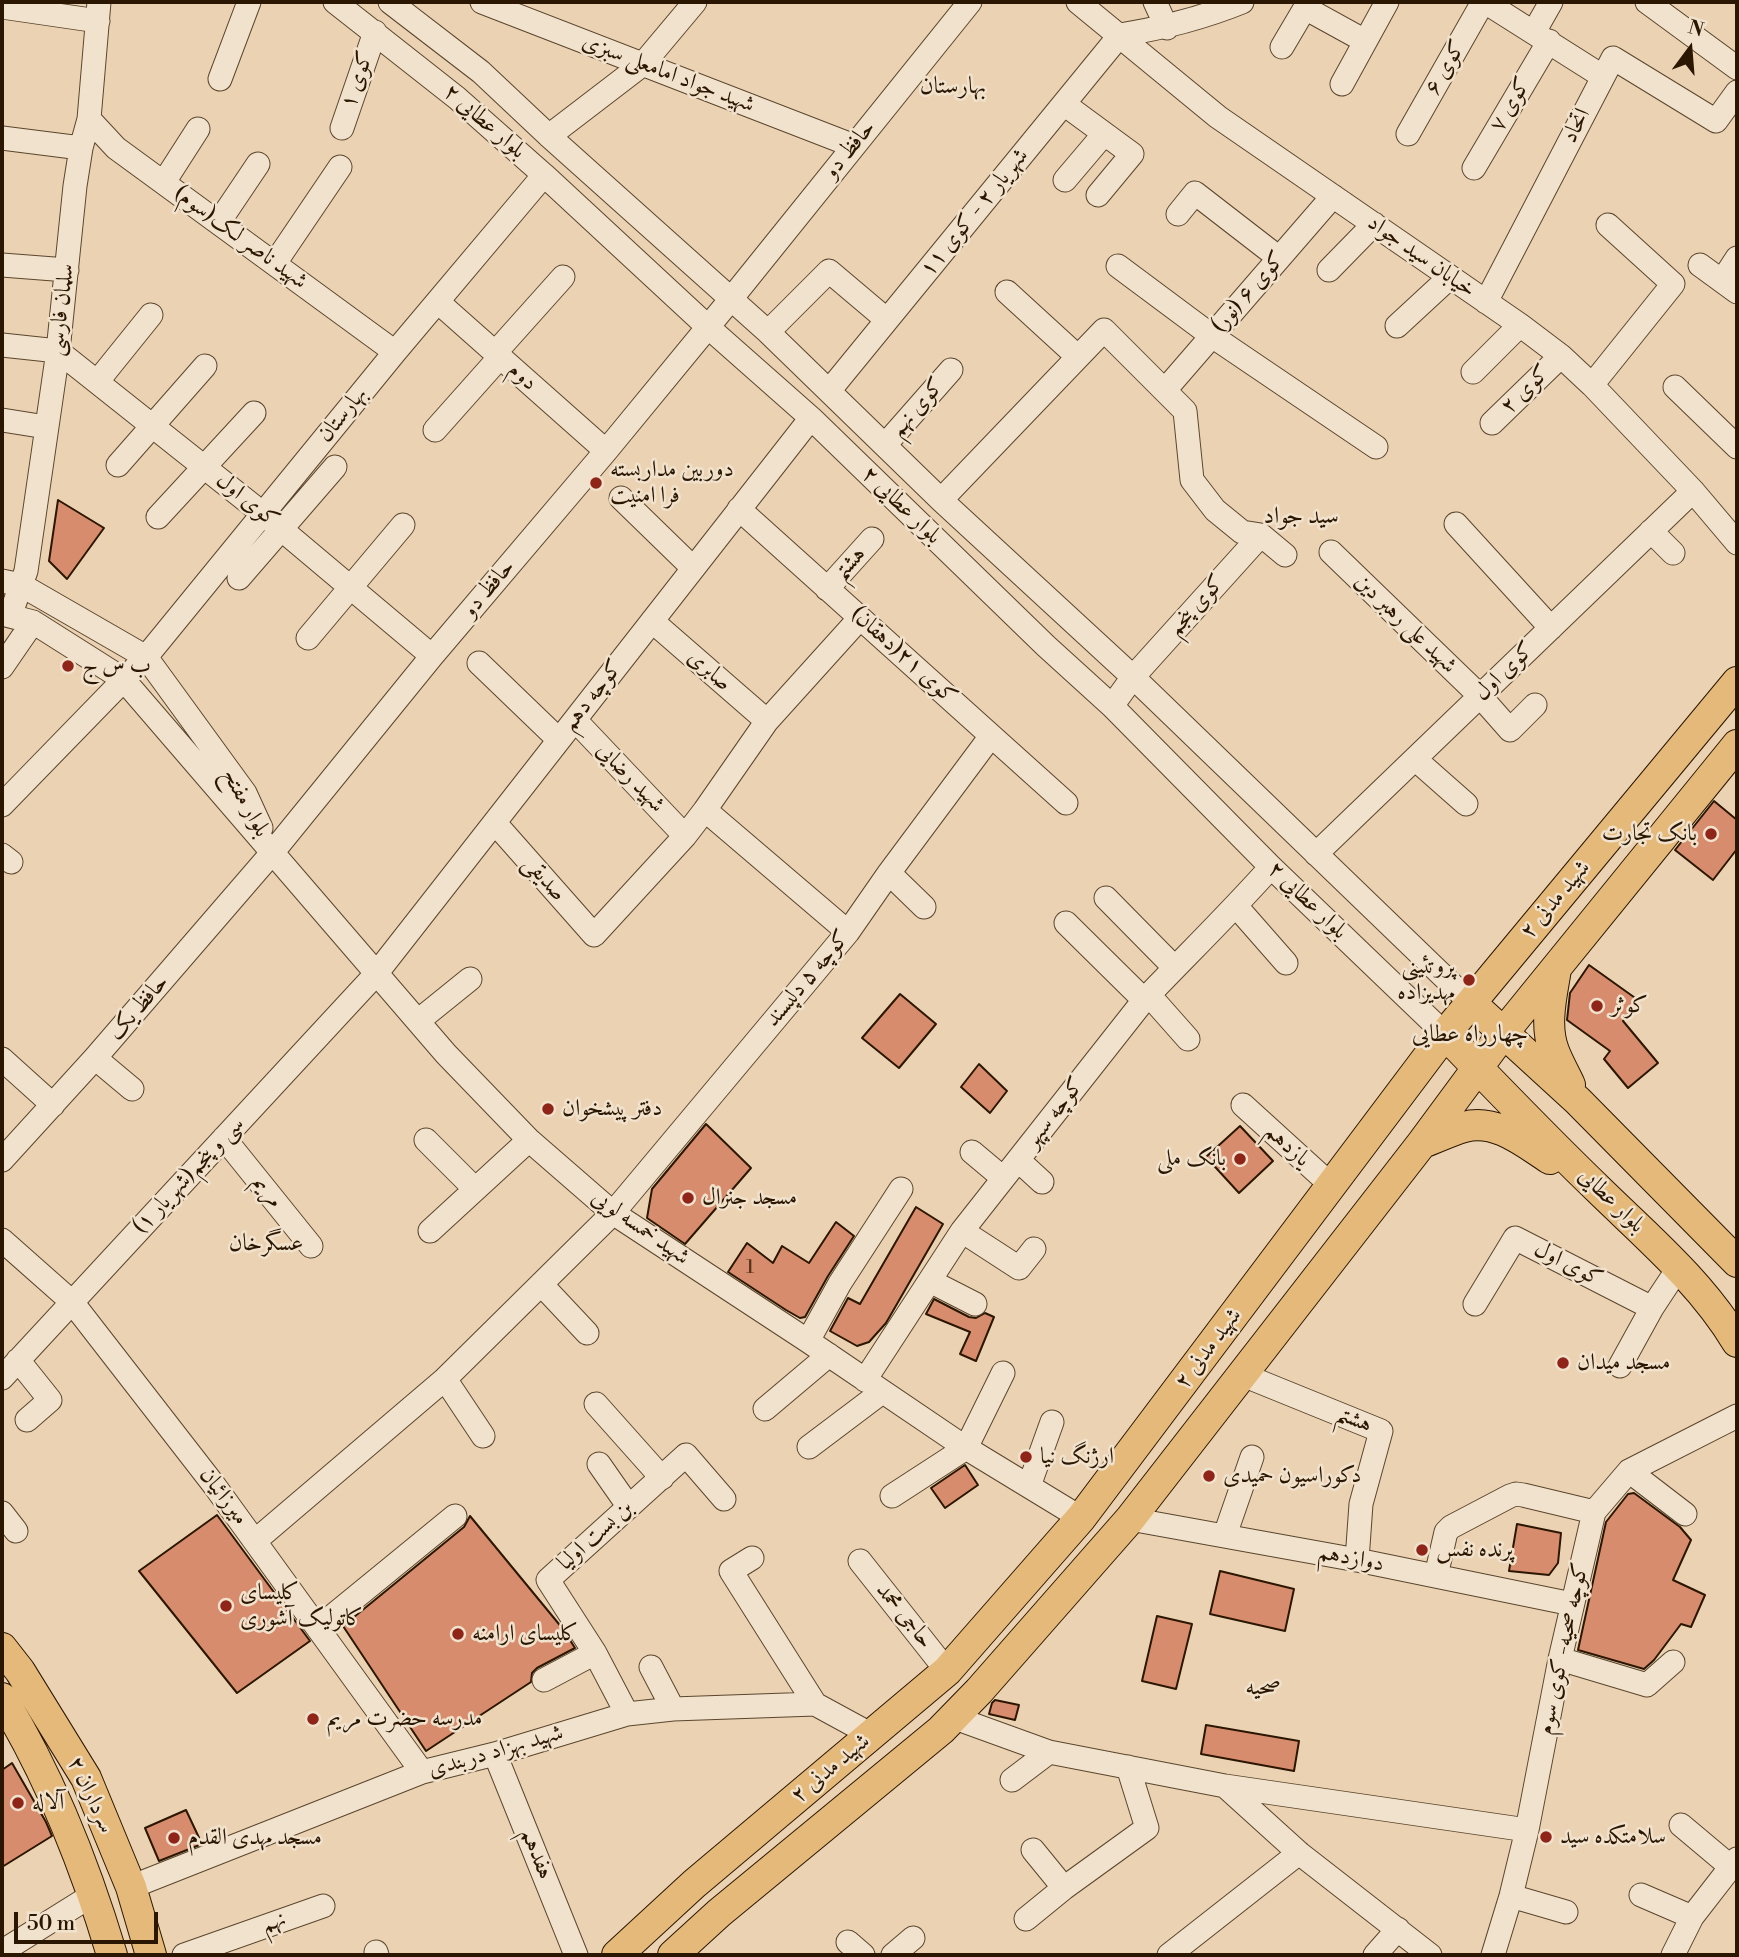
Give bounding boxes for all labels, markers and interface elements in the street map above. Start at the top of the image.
north arrow [1655,14,1725,84]
text: N [1685,15,1706,42]
street label: شهید جواد امامعلی سبزی [578,28,758,120]
street label: کوی ۶ [1419,36,1473,100]
street label: کوی ۱ [335,48,381,112]
district label: بهارستان [920,73,986,101]
street label: کوی ۷ [1484,73,1538,137]
street label: بلوار عطایی ۲ [437,79,531,165]
street label: اتحاد [1557,104,1597,148]
street label: حافظ دو [818,115,882,185]
street label: شهریار ۲ - کوی ۱۱ [915,143,1035,283]
street label: شهید ناصر لک(سوم) [168,180,312,296]
street label: خیابان سید جواد [1361,210,1481,304]
street label: کوی ۶ (نور) [1206,246,1292,340]
street label: سلمان فارسی [43,262,81,358]
street label: دوم [502,357,542,397]
street label: کوی ۲ [1495,360,1557,420]
street label: کوی نهم [885,373,951,443]
street label: بهارستان [312,382,374,448]
place label: دوربین مداربسته فرا امنیت [610,456,734,510]
street label: بلوار عطایی ۲ [855,461,947,551]
street label: کوی اول [210,467,284,535]
marker: دوربین مداربسته فرا امنیت [588,475,604,491]
district label: سید جواد [1263,503,1339,531]
street label: هشتم [828,541,872,587]
street label: حافظ دو [457,554,521,624]
street label: شهید علی رهبر دین [1348,568,1462,680]
street label: کوی پنجم [1162,570,1232,642]
street label: کوی ۲۱(دهقان) [844,601,962,711]
street label: کوی اول [1469,637,1541,707]
street label: صابری [681,644,737,698]
place label: ب س ج [82,652,151,680]
street label: کوچه دهم [557,655,629,737]
marker: ب س ج [60,658,76,674]
street label: شهید رضایی [590,737,670,819]
street label: بلوار مفتح [215,764,275,842]
place label: بانک تجارت [1602,820,1697,848]
marker: بانک تجارت [1703,826,1719,842]
street label: صدیقی [516,850,572,908]
street label: شهید مدنی ۲ [1515,855,1597,945]
street label: بلوار عطایی ۲ [1261,856,1353,946]
street label: کوچه ۵ دلپسند [759,925,857,1033]
place label: پروتئينی مهديزاده [1397,953,1455,1007]
street label: حافظ یک [103,969,175,1047]
marker: پروتئينی مهديزاده [1461,972,1477,988]
place label: کوثر [1611,992,1648,1020]
marker: کوثر [1589,998,1605,1014]
district label: چهارراه عطایی [1412,1021,1528,1049]
street label: کوچه سپهر [1019,1072,1091,1154]
place label: دفتر پیشخوان [562,1095,662,1123]
marker: دفتر پیشخوان [540,1101,556,1117]
street label: سی و پنجم(شهریار ۱) [127,1111,251,1241]
street label: یازدهم [1259,1118,1315,1174]
place label: بانک ملی [1157,1145,1226,1173]
marker: بانک ملی [1232,1151,1248,1167]
street label: بلوار عطایی [1572,1163,1650,1239]
street label: مریم [245,1170,289,1214]
street label: شهید خمسه لویی [586,1184,694,1272]
place label: مسجد جنرال [702,1184,797,1212]
marker: مسجد جنرال [680,1190,696,1206]
district label: عسگرخان [229,1230,303,1258]
street label: کوی اول [1529,1236,1607,1294]
house number: 1 [746,1257,754,1279]
street label: شهید مدنی ۲ [1170,1303,1248,1395]
place label: مسجد میدان [1577,1349,1670,1377]
marker: مسجد میدان [1555,1355,1571,1371]
street label: هشتم [1332,1400,1376,1440]
place label: ارژنگ نیا [1040,1443,1114,1471]
marker: ارژنگ نیا [1018,1449,1034,1465]
place label: دکوراسیون حمیدی [1223,1462,1361,1490]
street label: میرزائیان [192,1463,254,1531]
marker: دکوراسیون حمیدی [1201,1468,1217,1484]
street label: بن بست اولیا [552,1495,640,1577]
place label: پرنده نفس [1436,1536,1513,1564]
street label: دوازدهم [1316,1539,1386,1579]
marker: پرنده نفس [1414,1542,1430,1558]
street label: کوچه صحیه- کوی سوم [1532,1560,1596,1738]
street label: حاجی محمد [869,1578,939,1654]
place label: کلیسای کاتولیک آشوری [240,1579,363,1633]
marker: کلیسای کاتولیک آشوری [218,1598,234,1614]
place label: کلیسای ارامنه [472,1620,579,1648]
marker: کلیسای ارامنه [450,1626,466,1642]
district label: صحیه [1245,1674,1281,1702]
place label: مدرسه حضرت مریم [327,1705,483,1733]
marker: مدرسه حضرت مریم [305,1711,321,1727]
street label: شهید بهزاد دربندی [425,1720,567,1784]
street label: شهید مدنی ۲ [786,1728,876,1810]
street label: سرداران ۲ [60,1752,120,1838]
place label: آلاله [32,1789,64,1817]
marker: آلاله [10,1795,26,1811]
place label: سلامتکده سید [1560,1823,1666,1851]
place label: مسجد مهدی القدم [188,1824,322,1852]
street label: هفدهم [513,1825,559,1883]
marker: سلامتکده سید [1538,1829,1554,1845]
marker: مسجد مهدی القدم [166,1830,182,1846]
scale bar [18,1898,161,1942]
street label: نهم [258,1906,290,1940]
text: 50 m [27,1911,75,1937]

